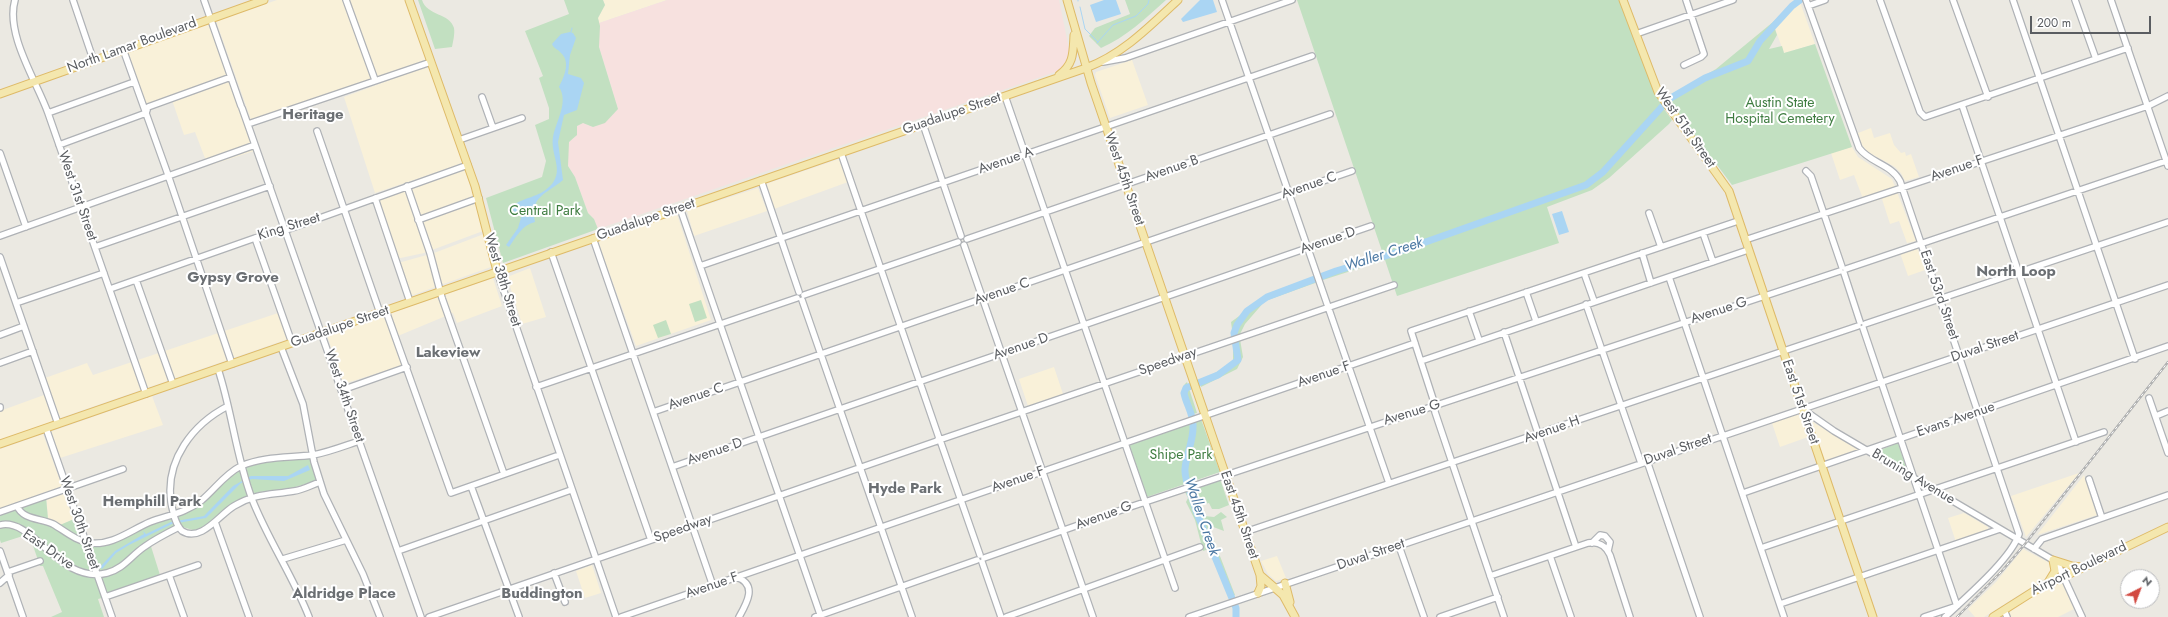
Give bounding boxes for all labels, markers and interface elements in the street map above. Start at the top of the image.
scale bar [2032,8,2153,34]
text: 200 m [2037,14,2071,32]
street label: North Lamar Boulevard [65,15,199,77]
street label: West 51st Street [1651,85,1719,171]
street label: Guadalupe Street [901,89,1003,139]
park label: Austin State Hospital Cemetery [1725,96,1835,128]
district label: Heritage [282,106,344,124]
street label: West 45th Street [1100,130,1148,228]
street label: Avenue A [976,144,1036,178]
street label: West 31st Street [54,149,100,243]
street label: Avenue B [1143,152,1201,186]
street label: Avenue F [1928,152,1986,186]
street label: Avenue C [1279,169,1339,203]
street label: Guadalupe Street [595,195,697,245]
park label: Central Park [509,204,581,220]
street label: King Street [256,210,322,244]
street label: Avenue D [1298,224,1358,258]
street label: West 38th Street [480,231,524,329]
water label: Waller Creek [1343,234,1425,276]
street label: East 53rd Street [1916,248,1962,342]
district label: North Loop [1976,263,2056,281]
district label: Gypsy Grove [187,269,279,287]
street label: Avenue C [972,275,1032,309]
street label: Avenue G [1689,294,1749,328]
street label: Guadalupe Street [289,302,391,352]
street label: Duval Street [1949,328,2021,366]
street label: Avenue D [991,330,1051,364]
district label: Lakeview [416,344,480,362]
street label: Speedway [1137,344,1199,380]
street label: West 34th Street [320,347,368,445]
street label: East 51st Street [1778,357,1822,447]
street label: Avenue F [1295,358,1353,392]
street label: Avenue C [666,380,726,414]
street label: Avenue G [1381,396,1443,430]
street label: Evans Avenue [1915,399,1997,441]
street label: Avenue H [1522,413,1582,447]
street label: Duval Street [1642,431,1714,469]
street label: Avenue D [685,435,745,469]
street label: Bruning Avenue [1868,446,1958,508]
park label: Shipe Park [1150,448,1212,464]
street label: Avenue F [989,463,1047,497]
street label: East 45th Street [1216,469,1262,561]
street label: West 30th Street [55,474,103,572]
water label: Waller Creek [1179,476,1223,558]
district label: Hyde Park [868,480,942,498]
district label: Hemphill Park [102,493,202,511]
street label: Avenue G [1074,498,1134,534]
street label: Speedway [652,511,714,547]
street label: East Drive [19,526,77,574]
street label: Duval Street [1335,536,1407,574]
street label: Airport Boulevard [2028,539,2130,599]
street label: Avenue F [683,569,741,603]
north arrow [2120,569,2160,609]
text: N [2139,572,2156,590]
district label: Aldridge Place [292,585,396,603]
district label: Buddington [501,585,583,603]

